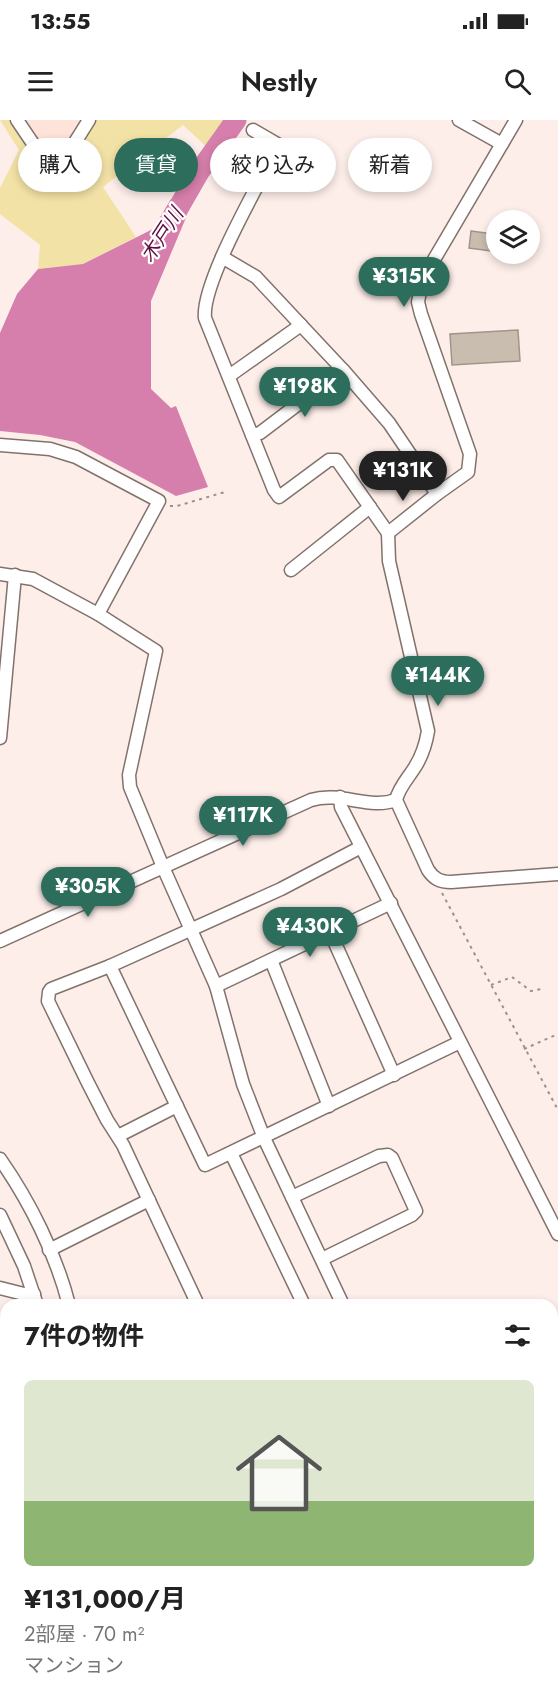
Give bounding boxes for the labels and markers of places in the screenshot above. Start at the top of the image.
pin: ¥315K [362,257,446,308]
pin: ¥198K [263,367,347,418]
pin: ¥131K [361,451,445,502]
pin: ¥144K [396,656,480,707]
pin: ¥117K [201,796,285,847]
pin: ¥305K [46,867,130,918]
pin: ¥430K [268,907,352,958]

